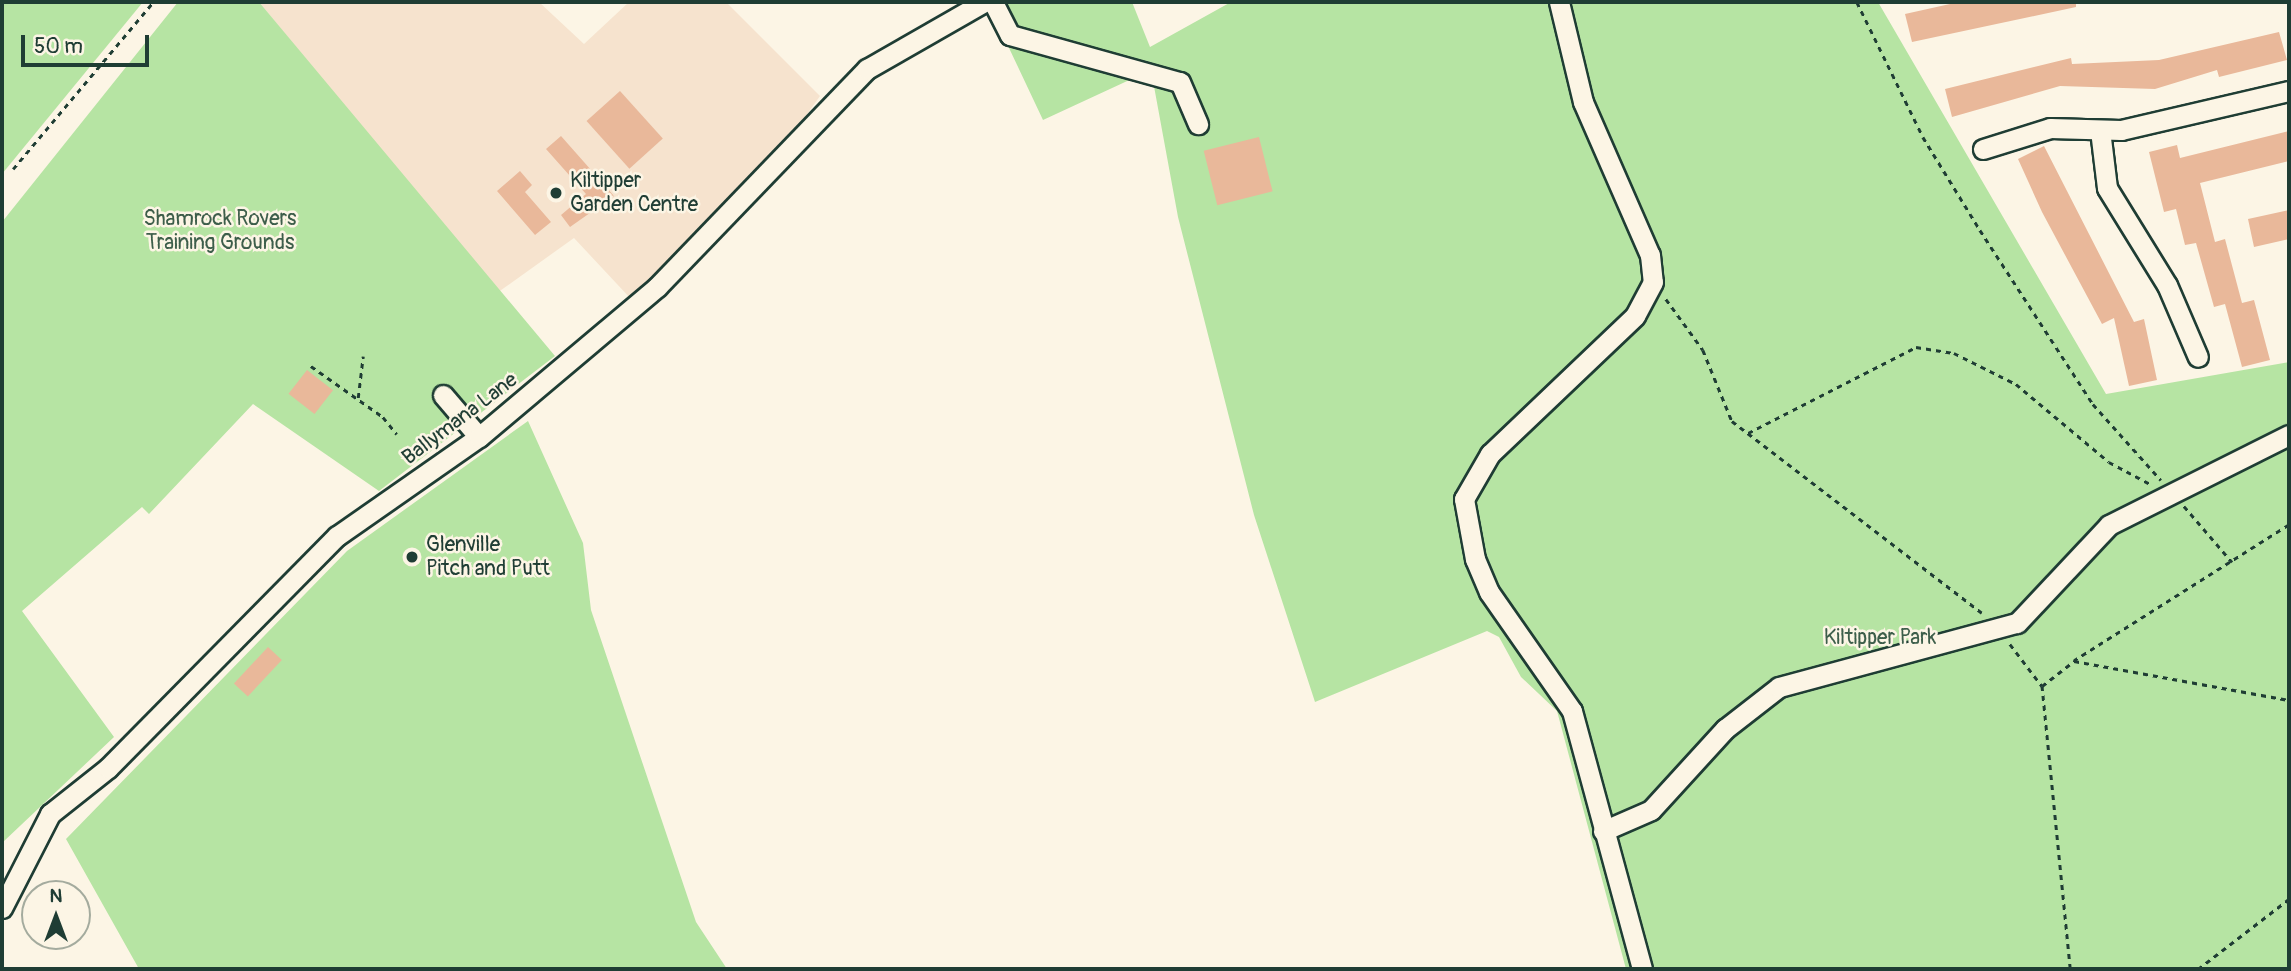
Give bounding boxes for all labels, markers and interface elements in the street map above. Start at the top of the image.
scale bar [24,21,152,65]
text: 50 m [34,33,83,60]
place label: Kiltipper Garden Centre [570,168,698,218]
marker: Kiltipper Garden Centre [548,185,564,201]
park label: Shamrock Rovers Training Grounds [144,206,296,256]
street label: Ballymana Lane [397,367,523,471]
place label: Glenville Pitch and Putt [426,532,550,582]
marker: Glenville Pitch and Putt [404,549,420,565]
park label: Kiltipper Park [1824,625,1936,651]
north arrow [21,880,91,950]
text: N [50,884,62,908]

